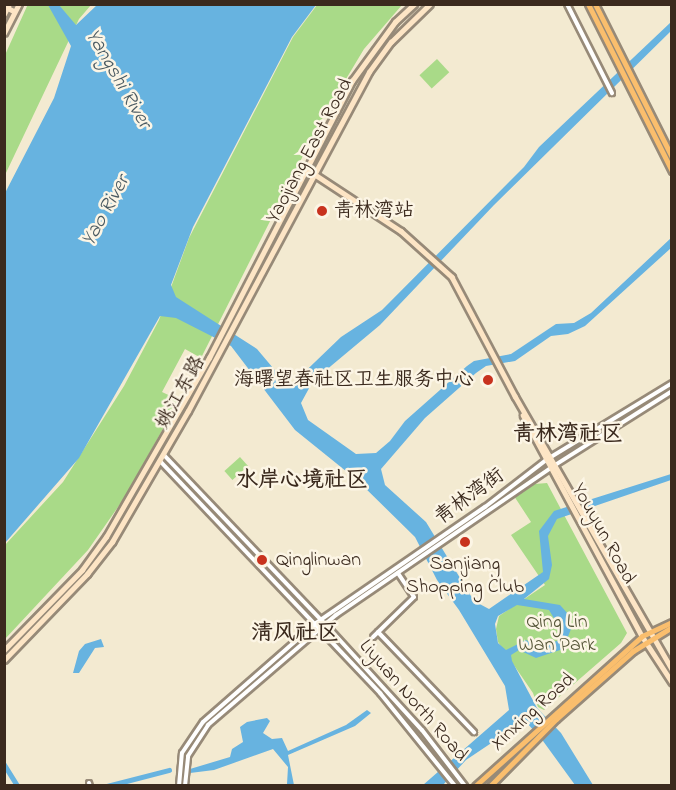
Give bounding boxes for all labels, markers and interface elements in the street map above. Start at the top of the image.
water label: Yangshi River [79,25,157,133]
street label: Yaojiang East Road [262,74,358,228]
water label: Yao River [76,171,136,251]
place label: 青林湾站 [334,199,414,223]
marker: 青林湾站 [315,204,329,218]
street label: 姚江东路 [151,352,211,434]
place label: 海曙望春社区卫生服务中心 [234,368,474,392]
marker: 海曙望春社区卫生服务中心 [479,371,497,389]
district label: 青林湾社区 [513,423,623,449]
street label: 青林湾街 [431,464,509,530]
district label: 水岸心境社区 [236,469,368,495]
street label: Youyun Road [566,480,640,588]
marker: Sanjiang Shopping Club [458,535,472,549]
place label: Qinglinwan [276,548,361,572]
marker: Qinglinwan [253,551,271,569]
place label: Sanjiang Shopping Club [406,552,524,599]
park label: Qing Lin Wan Park [518,611,596,658]
district label: 清风社区 [251,622,339,648]
street label: Liyuan North Road [353,635,473,767]
street label: Xinxing Road [486,668,580,756]

